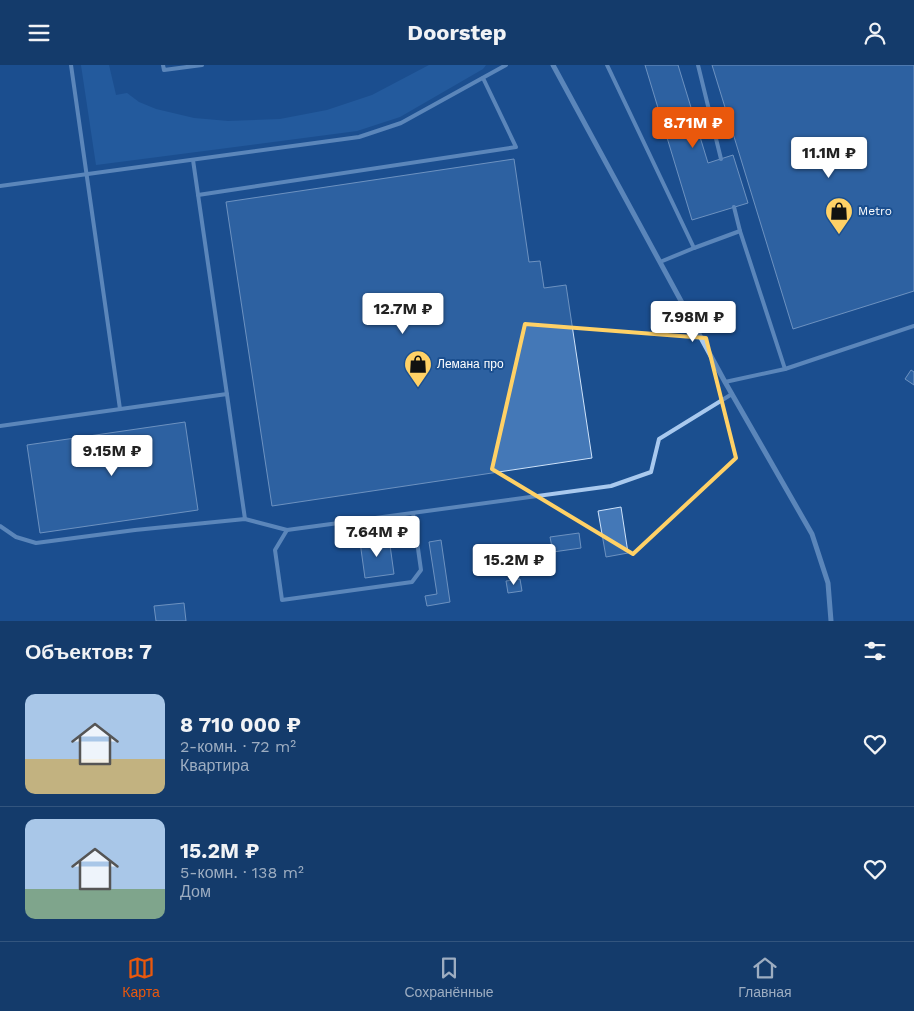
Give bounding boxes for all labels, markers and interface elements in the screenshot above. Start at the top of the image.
icon: menu [25,19,53,47]
icon: person [861,19,889,47]
text: Doorstep [407,20,507,45]
pin: 8.71M ₽ [647,107,739,149]
text: 8.71M ₽ [663,113,723,132]
pin: 11.1M ₽ [783,137,875,179]
text: 11.1M ₽ [802,143,856,162]
shop icon: Metro [824,196,854,235]
place label: Metro [858,204,892,218]
pin: 12.7M ₽ [357,293,449,335]
text: 12.7M ₽ [373,299,433,318]
pin: 7.98M ₽ [647,301,739,343]
text: 7.98M ₽ [662,307,724,326]
shop icon: Лемана про [403,349,433,388]
place label: Лемана про [437,357,504,371]
pin: 9.15M ₽ [66,435,158,477]
text: 9.15M ₽ [82,441,142,460]
pin: 7.64M ₽ [331,515,423,558]
text: 7.64M ₽ [346,522,408,541]
pin: 15.2M ₽ [468,543,560,586]
text: 15.2M ₽ [484,550,544,569]
icon: filters [861,637,889,665]
text: Объектов: 7 [25,639,152,664]
text: 8 710 000 ₽ [180,712,301,737]
icon: home [65,714,125,774]
icon: heart [861,730,889,758]
text: 2-комн. · 72 m² [180,737,296,756]
text: Квартира [180,756,249,775]
text: 15.2M ₽ [180,838,259,863]
icon: home [65,839,125,899]
icon: heart [861,855,889,883]
text: 5-комн. · 138 m² [180,863,304,882]
text: Дом [180,882,211,901]
tab: Карта [122,954,160,1000]
tab: Сохранённые [405,954,494,1000]
tab: Главная [738,954,792,1000]

